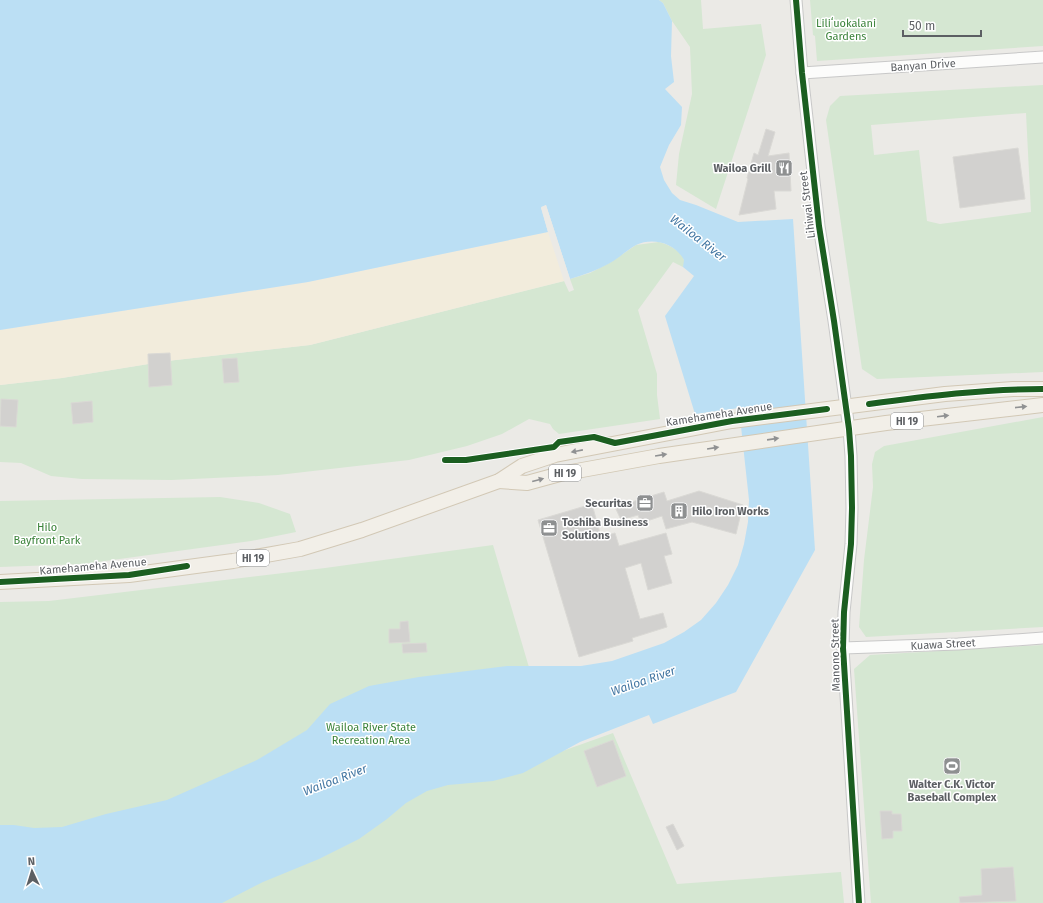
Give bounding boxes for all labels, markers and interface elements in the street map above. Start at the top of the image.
scale bar [903,12,981,38]
park label: Liliʻuokalani Gardens [816,17,876,43]
text: 50 m [909,19,935,33]
street label: Banyan Drive [890,57,956,74]
restaurant icon: Wailoa Grill [774,158,794,178]
place label: Wailoa Grill [714,162,772,175]
street label: Lihiwai Street [797,171,818,239]
water label: Wailoa River [667,212,729,264]
street label: Kamehameha Avenue [665,400,773,429]
one-way arrow [1015,404,1027,411]
road number: HI 19 [891,413,923,429]
one-way arrow [937,413,949,420]
one-way arrow [767,436,779,442]
one-way arrow [707,445,719,451]
one-way arrow [571,448,583,454]
one-way arrow [655,452,667,458]
road number: HI 19 [549,465,581,481]
one-way arrow [532,477,544,483]
office icon: Securitas [635,493,655,513]
place label: Securitas [585,497,633,510]
building icon: Hilo Iron Works [669,501,689,521]
place label: Hilo Iron Works [692,505,769,518]
place label: Toshiba Business Solutions [562,516,649,542]
office icon: Toshiba Business Solutions [539,518,559,538]
park label: Hilo Bayfront Park [14,521,81,547]
road number: HI 19 [237,550,269,566]
street label: Kamehameha Avenue [39,555,147,578]
street label: Manono Street [828,618,843,692]
street label: Kuawa Street [910,636,976,653]
water label: Wailoa River [609,663,677,699]
park label: Wailoa River State Recreation Area [326,721,416,747]
sports icon: Walter C.K. Victor Baseball Complex [942,756,962,776]
water label: Wailoa River [301,761,369,799]
place label: Walter C.K. Victor Baseball Complex [908,778,997,804]
north arrow [12,851,52,891]
text: N [27,855,35,868]

